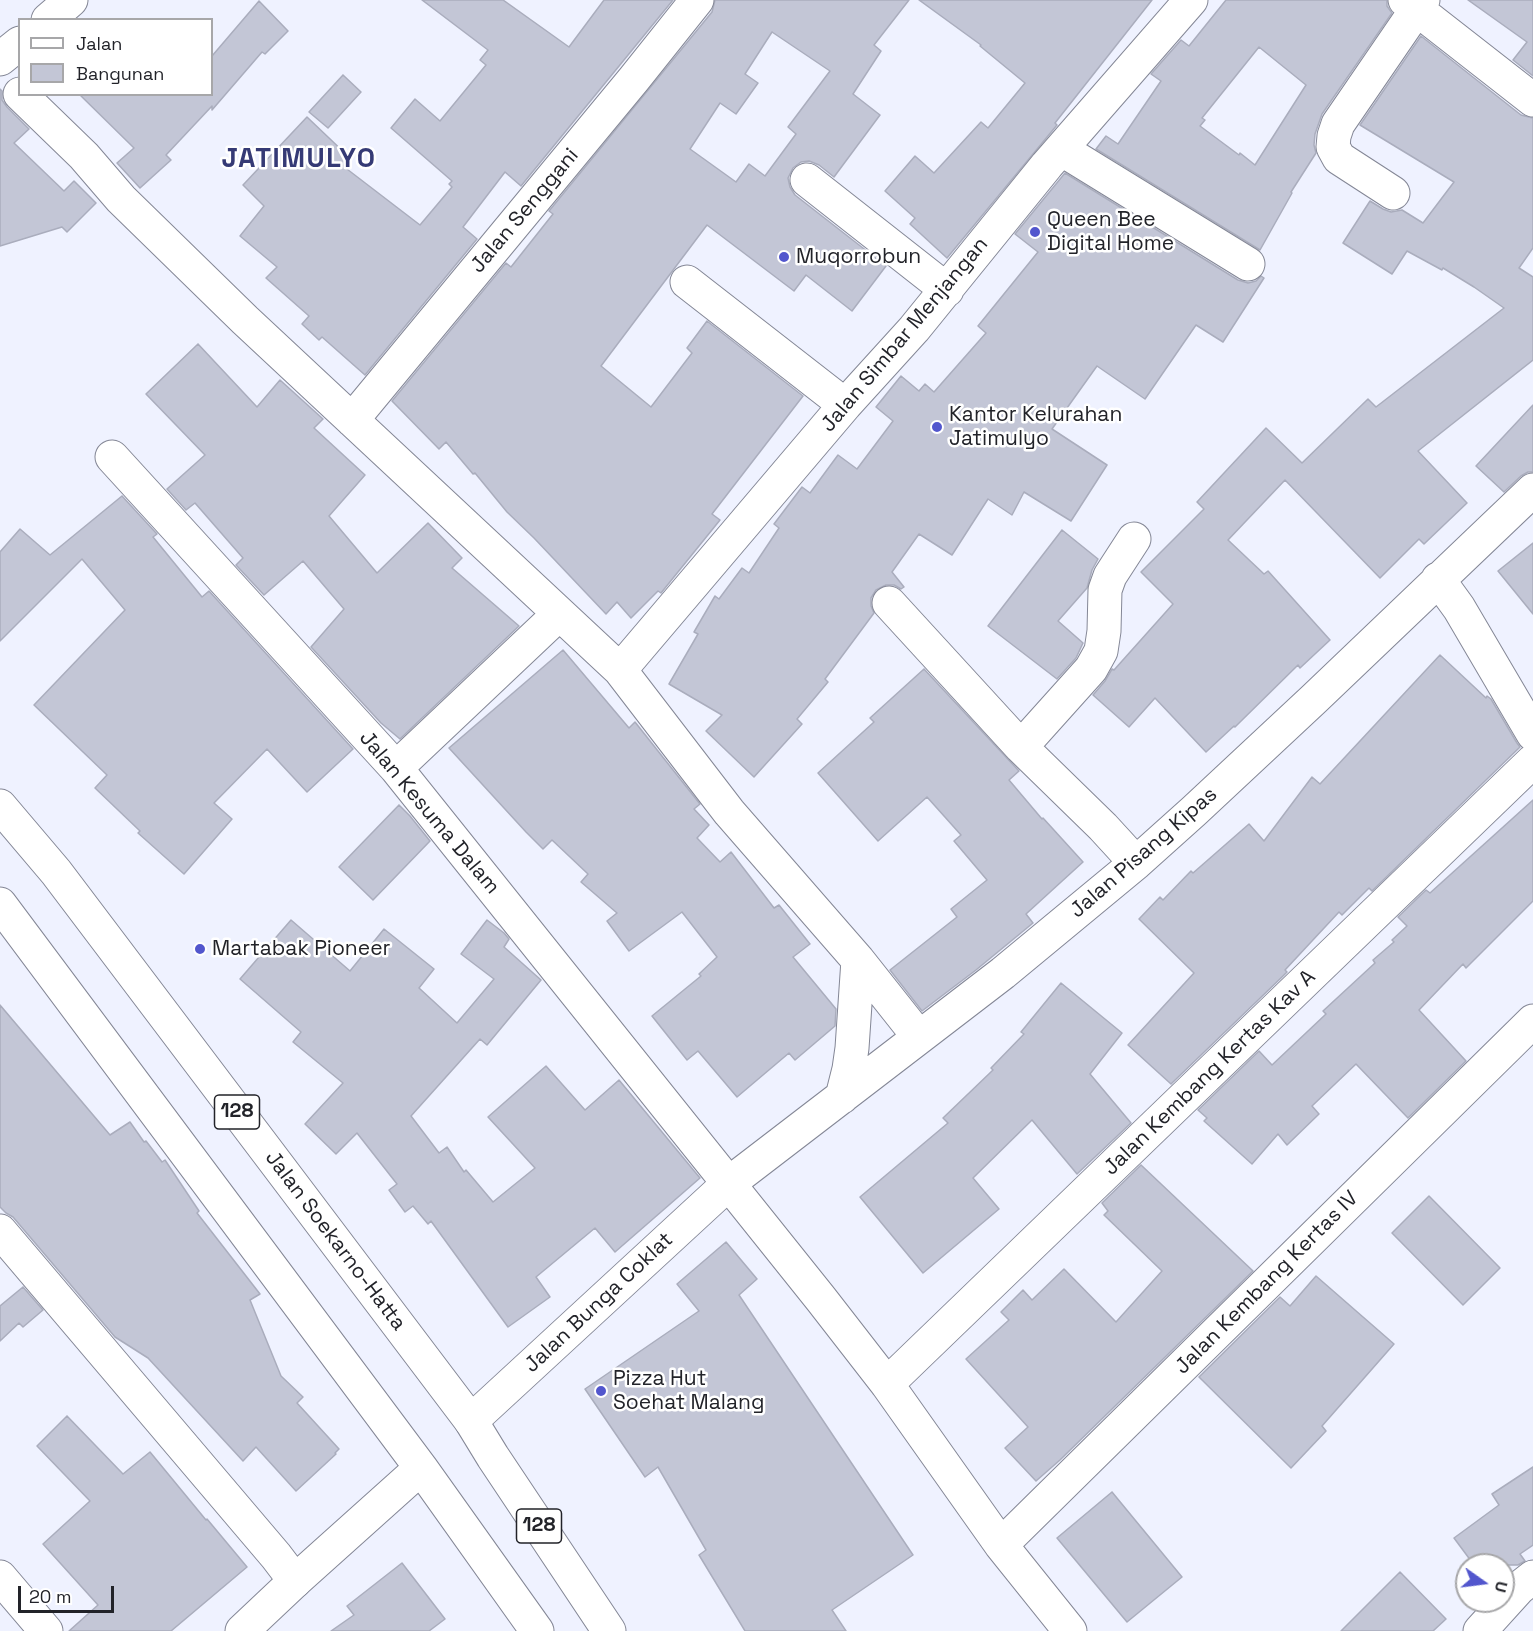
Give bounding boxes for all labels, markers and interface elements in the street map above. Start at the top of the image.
legend [18,18,213,96]
text: Jalan [76,32,122,55]
text: Bangunan [76,62,164,85]
district label: JATIMULYO [221,144,377,176]
street label: Jalan Senggani [466,144,584,278]
place label: Queen Bee Digital Home [1047,207,1174,257]
marker: Queen Bee Digital Home [1028,225,1042,239]
street label: Jalan Simbar Menjangan [816,232,994,438]
place label: Muqorrobun [796,244,921,270]
marker: Muqorrobun [777,250,791,264]
place label: Kantor Kelurahan Jatimulyo [949,402,1122,452]
marker: Kantor Kelurahan Jatimulyo [930,420,944,434]
street label: Jalan Kesuma Dalam [353,726,505,900]
street label: Jalan Pisang Kipas [1065,782,1223,924]
place label: Martabak Pioneer [212,936,391,962]
marker: Martabak Pioneer [193,942,207,956]
street label: Jalan Kembang Kertas Kav A [1099,965,1321,1181]
road number: 128 [214,1095,260,1129]
street label: Jalan Soekarno-Hatta [259,1146,411,1336]
street label: Jalan Kembang Kertas IV [1170,1186,1364,1380]
street label: Jalan Bunga Coklat [519,1228,679,1378]
place label: Pizza Hut Soehat Malang [613,1366,764,1416]
marker: Pizza Hut Soehat Malang [594,1384,608,1398]
road number: 128 [516,1509,562,1543]
north arrow [1455,1553,1515,1613]
scale bar [21,1574,117,1612]
text: U [1490,1579,1513,1595]
text: 20 m [29,1585,72,1608]

